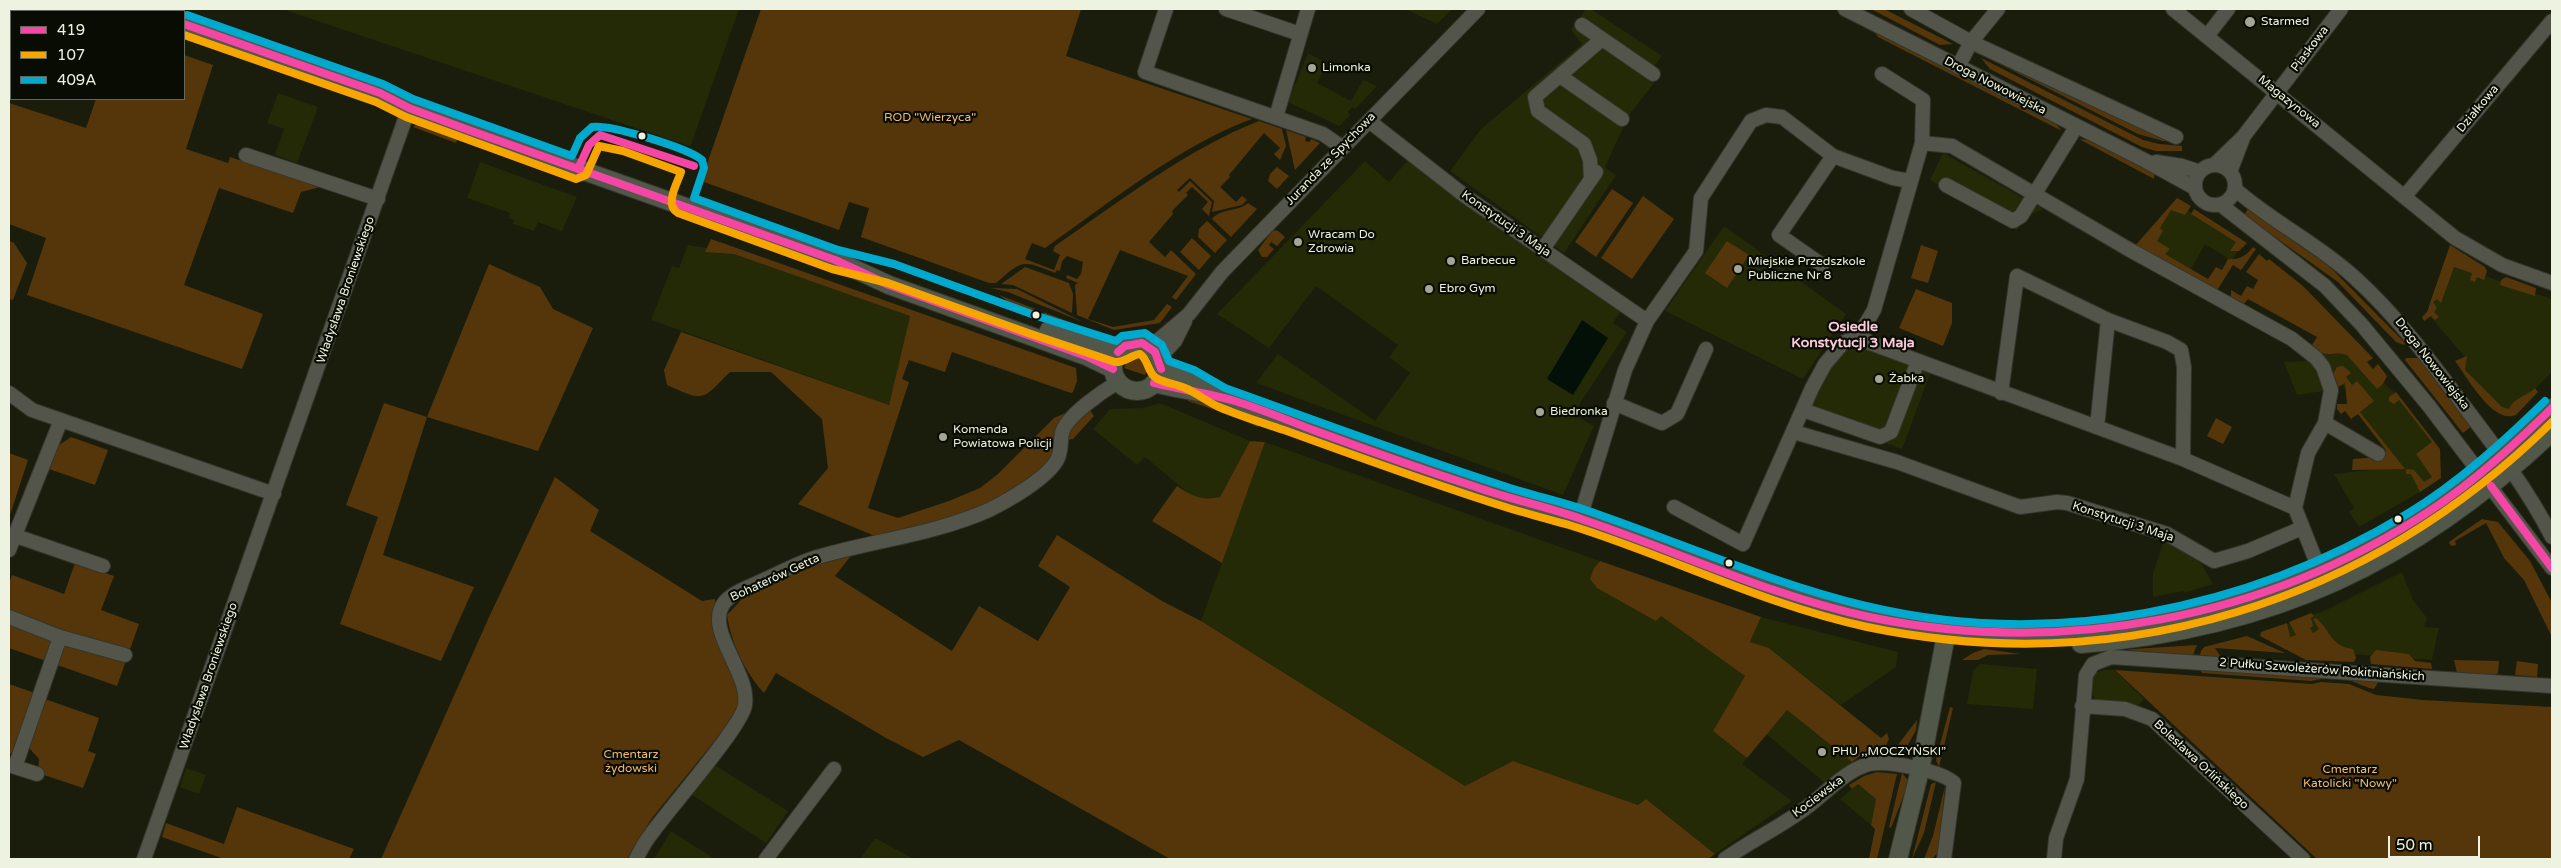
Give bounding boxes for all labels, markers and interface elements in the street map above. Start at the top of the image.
legend [10,10,185,100]
marker: Starmed [2243,15,2257,29]
place label: Starmed [2261,15,2309,29]
text: 419 [57,21,85,39]
street label: Piaskowa [2288,23,2332,75]
text: 107 [57,46,85,64]
street label: Droga Nowowiejska [1942,54,2048,118]
place label: Limonka [1322,61,1371,75]
marker: Limonka [1306,62,1318,74]
text: 409A [57,71,96,89]
street label: Magazynowa [2255,73,2323,131]
street label: Działkowa [2454,82,2502,136]
street label: Juranda ze Spychowa [1283,110,1379,208]
park label: ROD "Wierzyca" [884,111,976,125]
unlabelled marker [637,131,647,141]
street label: Konstytucji 3 Maja [1459,188,1553,260]
street label: Władysława Broniewskiego [314,215,378,365]
place label: Wracam Do Zdrowia [1308,228,1375,256]
marker: Wracam Do Zdrowia [1292,236,1304,248]
place label: Barbecue [1461,254,1516,268]
marker: Barbecue [1445,255,1457,267]
place label: Miejskie Przedszkole Publiczne Nr 8 [1748,255,1866,283]
marker: Miejskie Przedszkole Publiczne Nr 8 [1732,263,1744,275]
place label: Ebro Gym [1439,282,1496,296]
marker: Ebro Gym [1423,283,1435,295]
unlabelled marker [1031,310,1041,320]
street label: Droga Nowowiejska [2392,315,2472,413]
district label: Osiedle Konstytucji 3 Maja [1791,319,1915,352]
place label: Żabka [1889,372,1924,386]
marker: Żabka [1873,373,1885,385]
place label: Biedronka [1550,405,1608,419]
marker: Biedronka [1534,406,1546,418]
place label: Komenda Powiatowa Policji [953,423,1052,451]
marker: Komenda Powiatowa Policji [937,431,949,443]
street label: Konstytucji 3 Maja [2070,499,2176,545]
unlabelled marker [2393,514,2403,524]
street label: Bohaterów Getta [728,551,822,605]
unlabelled marker [1724,558,1734,568]
street label: Władysława Broniewskiego [177,601,241,751]
street label: 2 Pułku Szwoleżerów Rokitniańskich [2219,656,2425,684]
street label: Bolesława Orlińskiego [2151,717,2251,813]
place label: PHU ,,MOCZYŃSKI” [1832,745,1946,759]
marker: PHU ,,MOCZYŃSKI” [1816,746,1828,758]
park label: Cmentarz żydowski [603,748,659,776]
park label: Cmentarz Katolicki "Nowy" [2303,763,2397,791]
street label: Kociewska [1790,773,1846,821]
scale bar [2391,826,2484,858]
text: 50 m [2396,836,2433,854]

